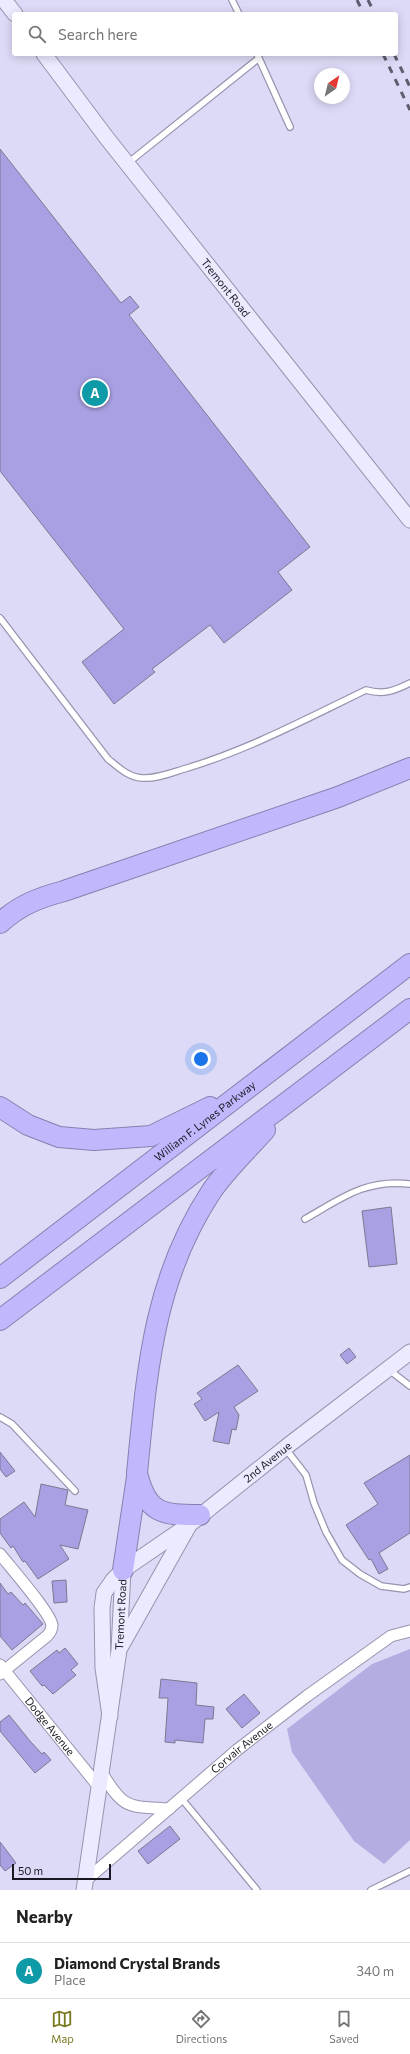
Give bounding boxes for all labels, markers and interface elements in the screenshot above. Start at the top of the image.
search box [12,12,398,56]
icon: search [26,23,48,45]
text: Search here [58,25,137,43]
north arrow [314,68,350,104]
street label: Tremont Road [199,256,253,319]
pin: A [82,378,108,408]
your location [191,1049,211,1069]
street label: William F. Lynes Parkway [151,1078,258,1164]
street label: 2nd Avenue [241,1438,294,1485]
street label: Tremont Road [112,1579,129,1650]
street label: Dodge Avenue [23,1694,78,1758]
street label: Corvair Avenue [208,1718,275,1776]
scale bar [12,1862,111,1881]
text: 50 m [18,1864,43,1877]
text: Nearby [16,1906,73,1927]
text: Diamond Crystal Brands [54,1954,220,1972]
text: A [24,1963,34,1979]
text: 340 m [356,1963,394,1979]
text: Place [54,1972,86,1988]
tab: Map [51,2008,74,2045]
tab: Directions [176,2008,227,2045]
tab: Saved [329,2008,359,2045]

